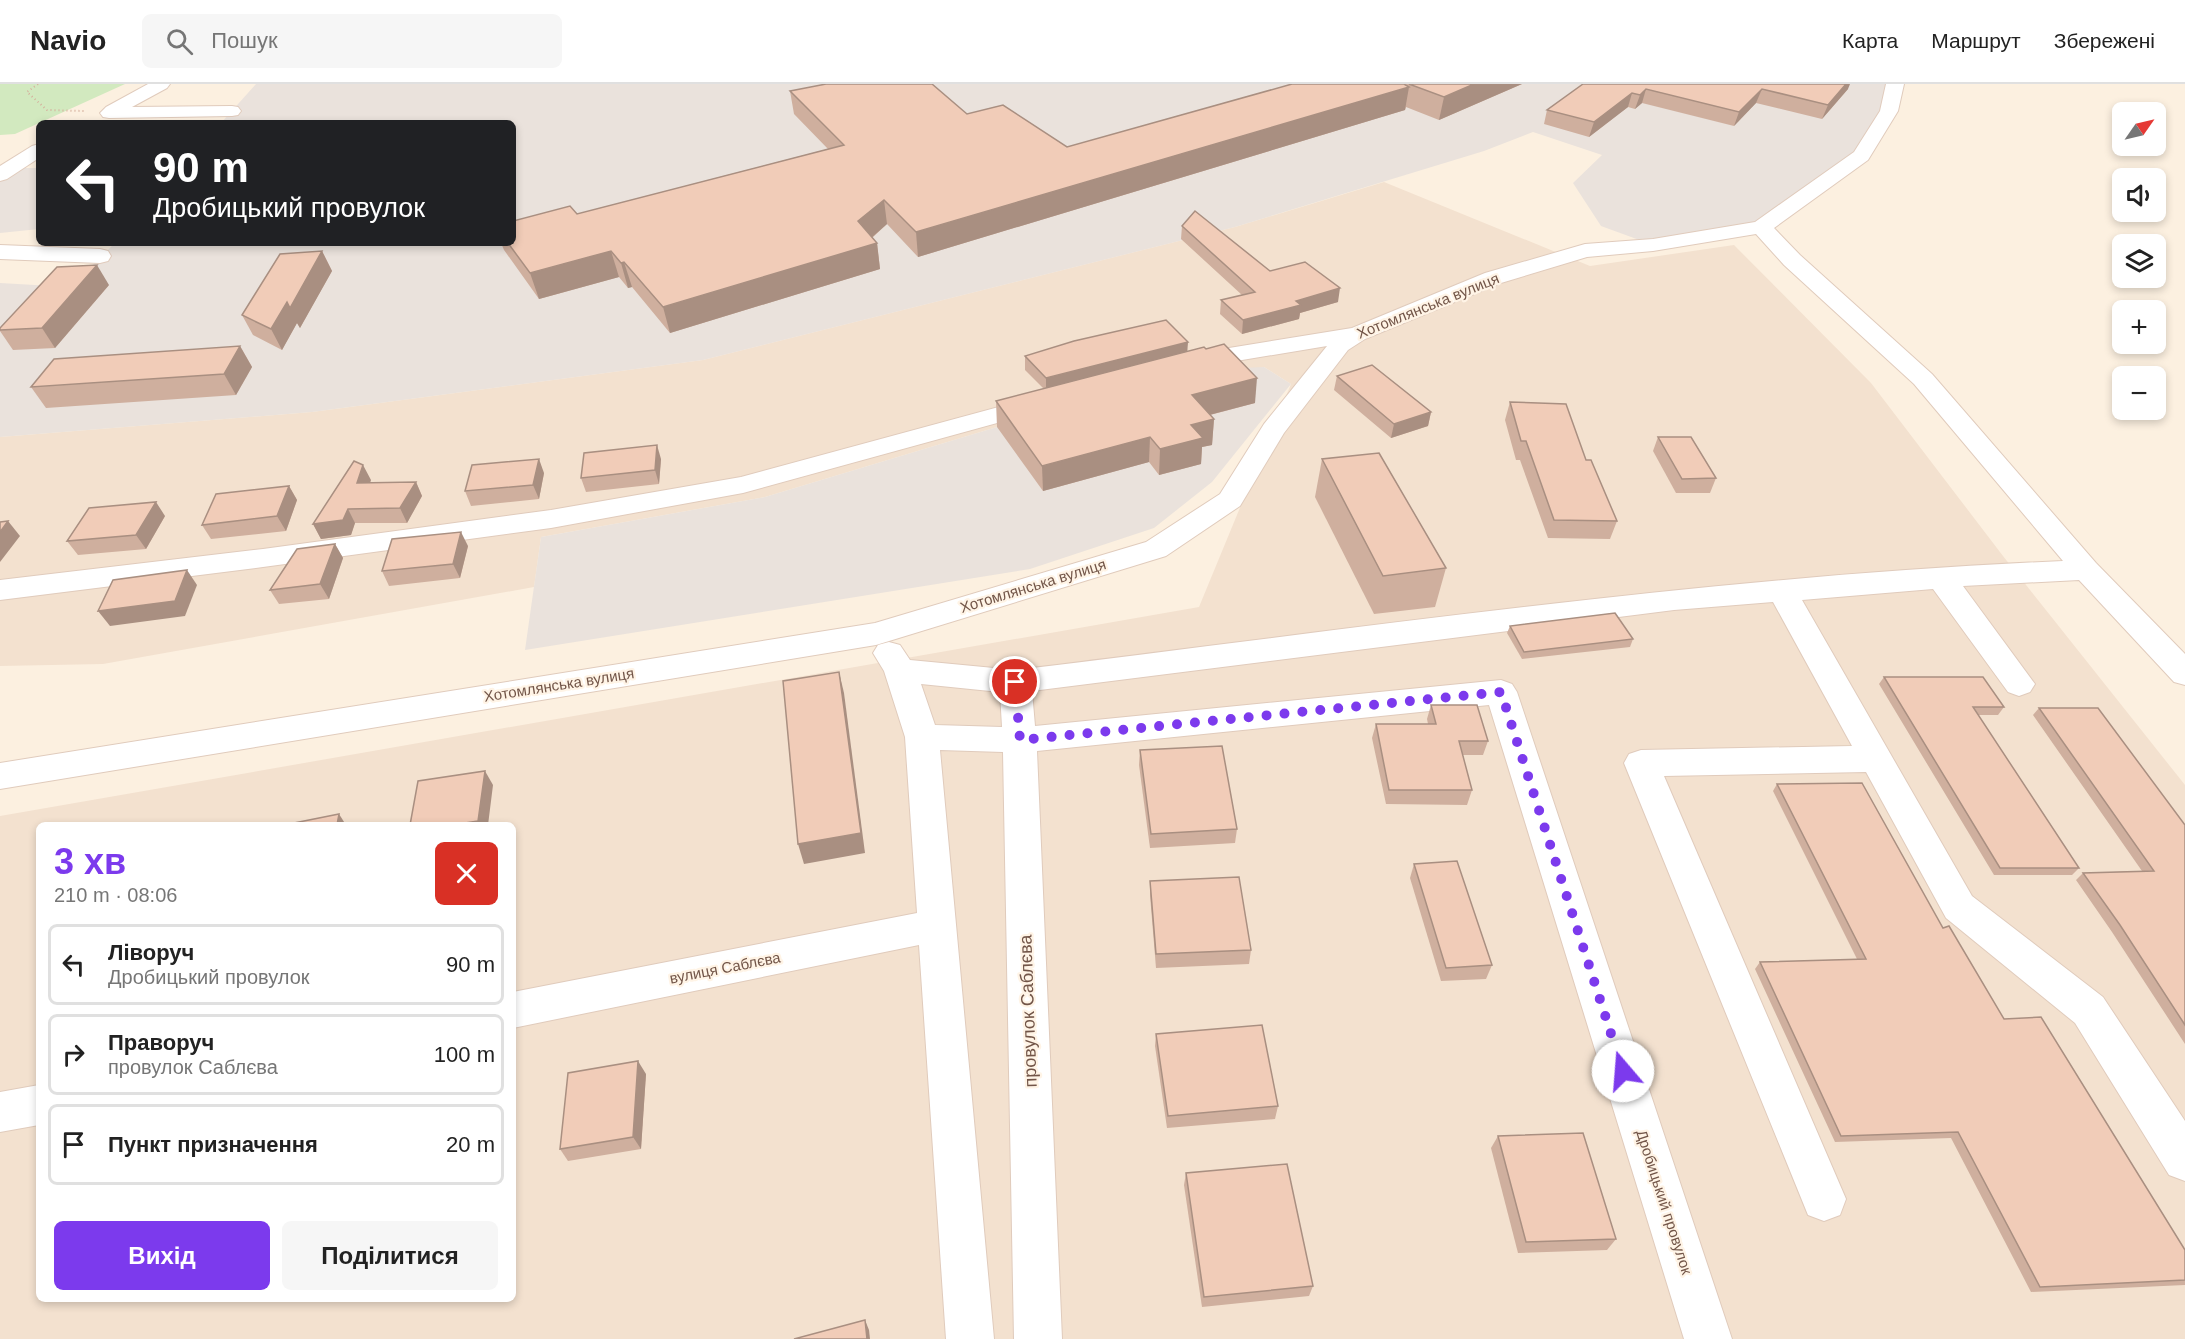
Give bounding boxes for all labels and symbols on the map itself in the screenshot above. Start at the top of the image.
north arrow [2112,102,2166,156]
street label: Хотомлянська вулиця [1354,269,1501,342]
street label: Хотомлянська вулиця [958,555,1108,616]
pin [989,656,1040,707]
street label: Хотомлянська вулиця [483,664,635,705]
street label: провулок Саблєва [1015,933,1041,1088]
street label: вулиця Саблєва [668,948,782,987]
position arrow [1591,1039,1655,1103]
street label: Дробицький провулок [1633,1127,1696,1277]

